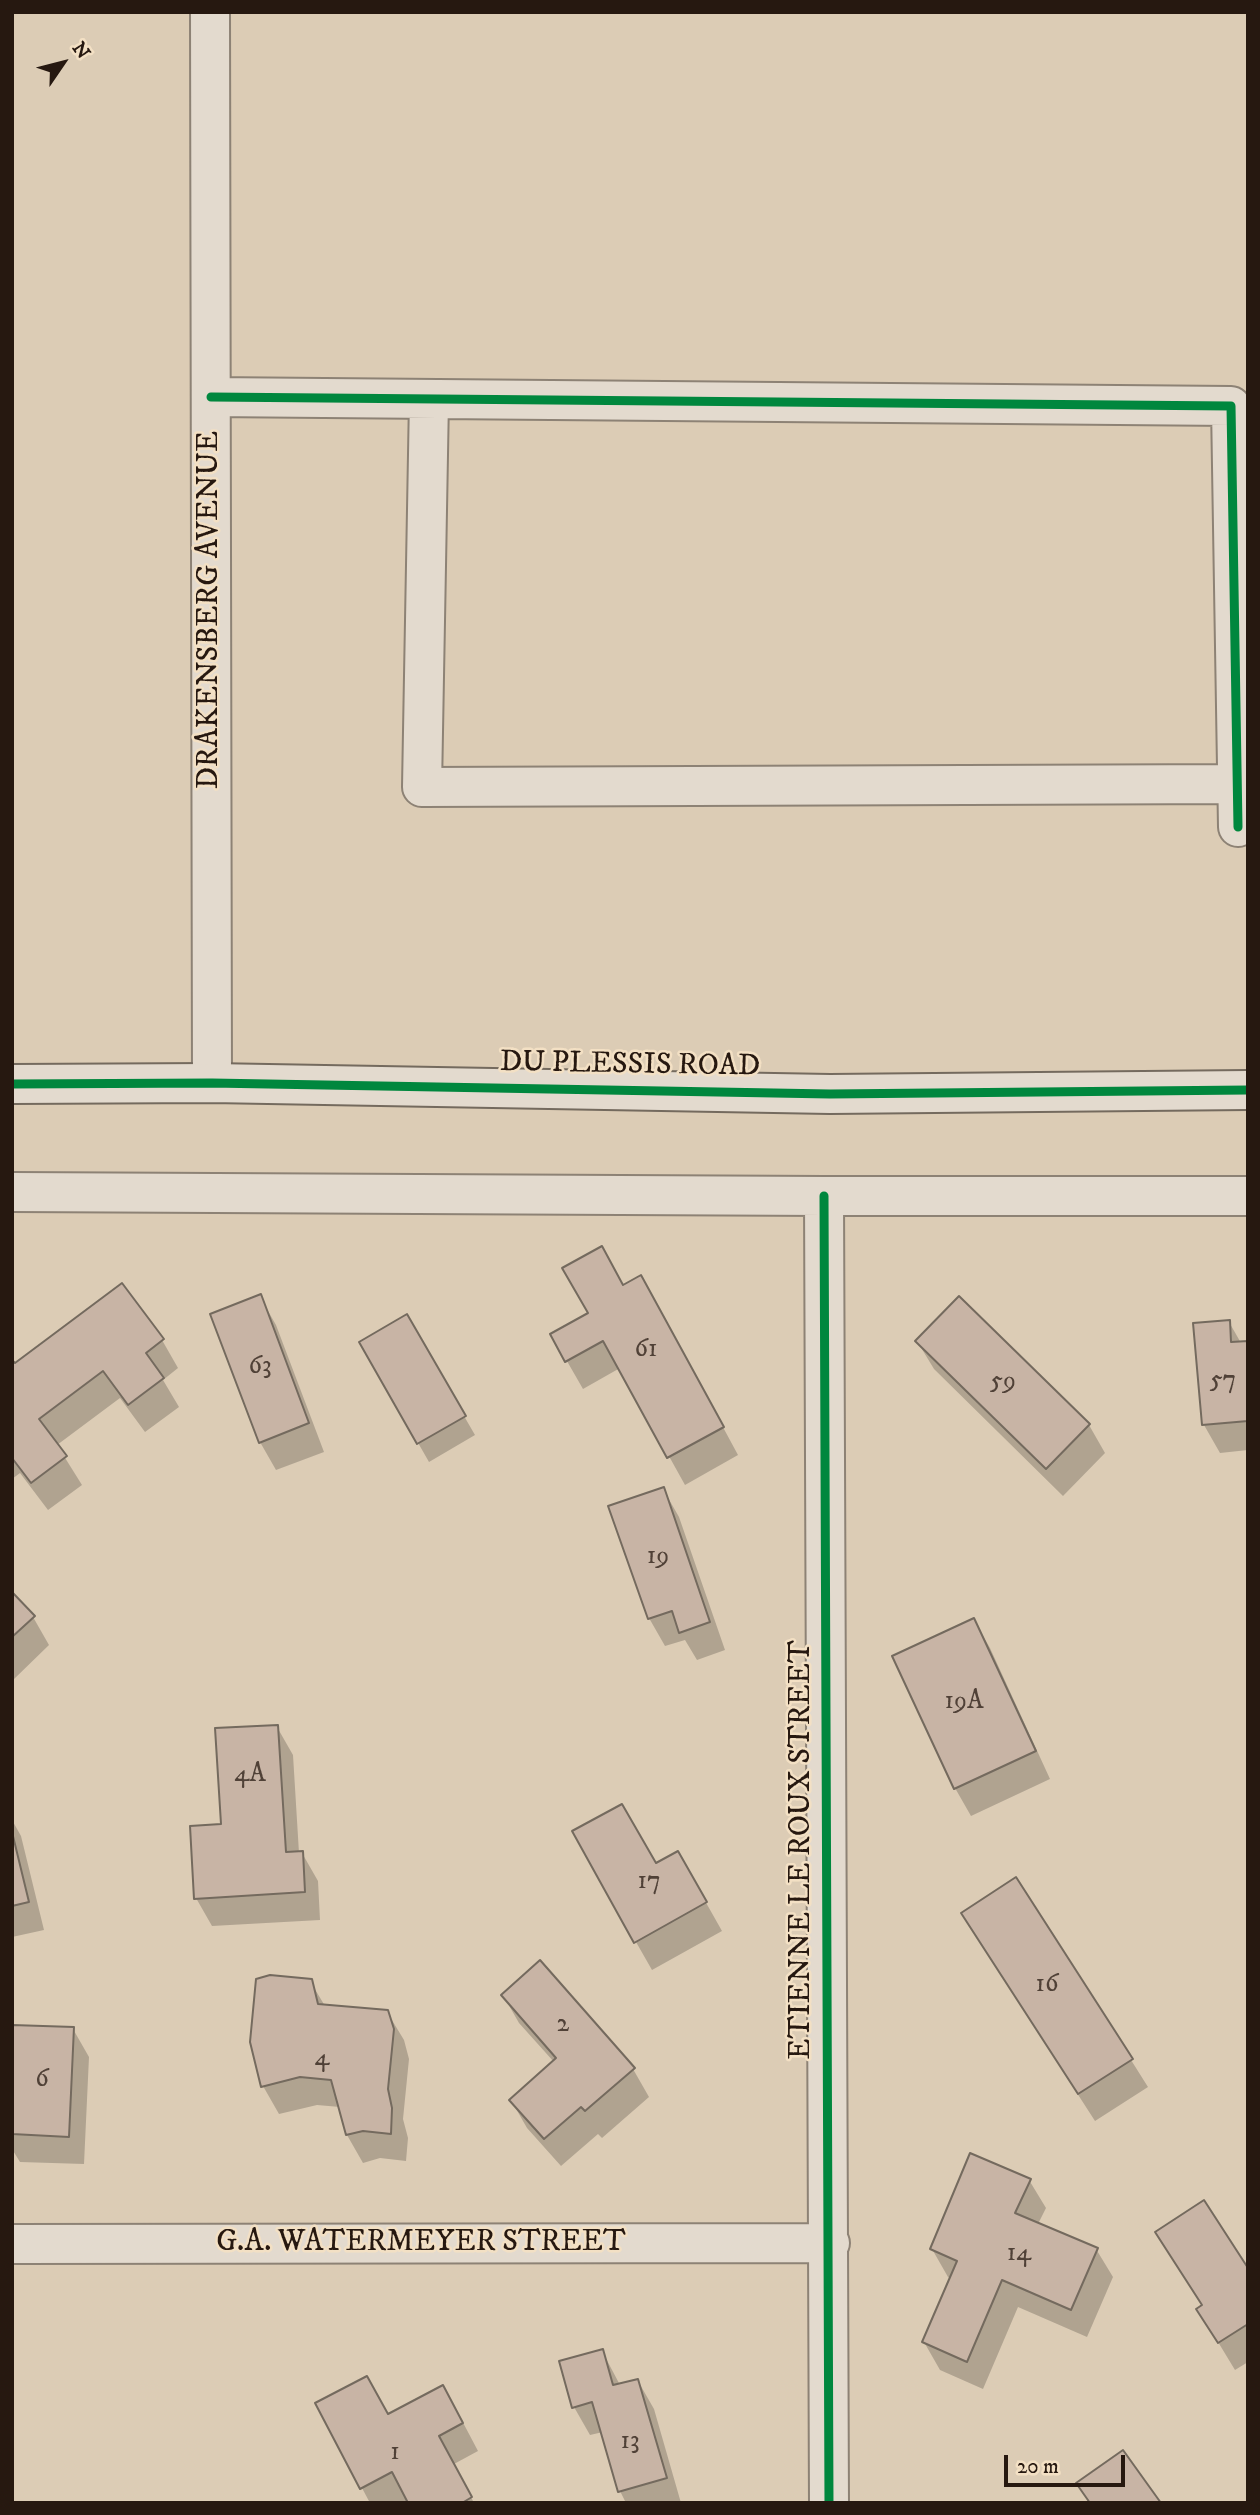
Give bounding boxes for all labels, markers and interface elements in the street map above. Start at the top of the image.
north arrow [28,28,98,98]
text: N [67,38,95,64]
street label: DRAKENSBERG AVENUE [193,431,229,789]
street label: DU PLESSIS ROAD [500,1046,760,1086]
house number: 61 [635,1335,657,1367]
house number: 63 [248,1352,272,1384]
house number: 57 [1210,1366,1236,1398]
house number: 59 [990,1367,1016,1399]
house number: 19 [647,1542,669,1574]
street label: ETIENNE LE ROUX STREET [785,1640,821,2060]
house number: 19A [945,1687,984,1719]
house number: 4A [234,1760,266,1792]
house number: 17 [637,1867,661,1899]
house number: 16 [1036,1970,1058,2002]
house number: 2 [557,2010,569,2042]
house number: 4 [315,2044,329,2076]
house number: 6 [35,2065,49,2097]
street label: G.A. WATERMEYER STREET [216,2226,626,2262]
house number: 14 [1007,2239,1031,2271]
house number: 13 [620,2427,640,2459]
house number: 1 [390,2438,400,2470]
scale bar [1008,2442,1129,2486]
text: 20 m [1017,2454,1059,2480]

